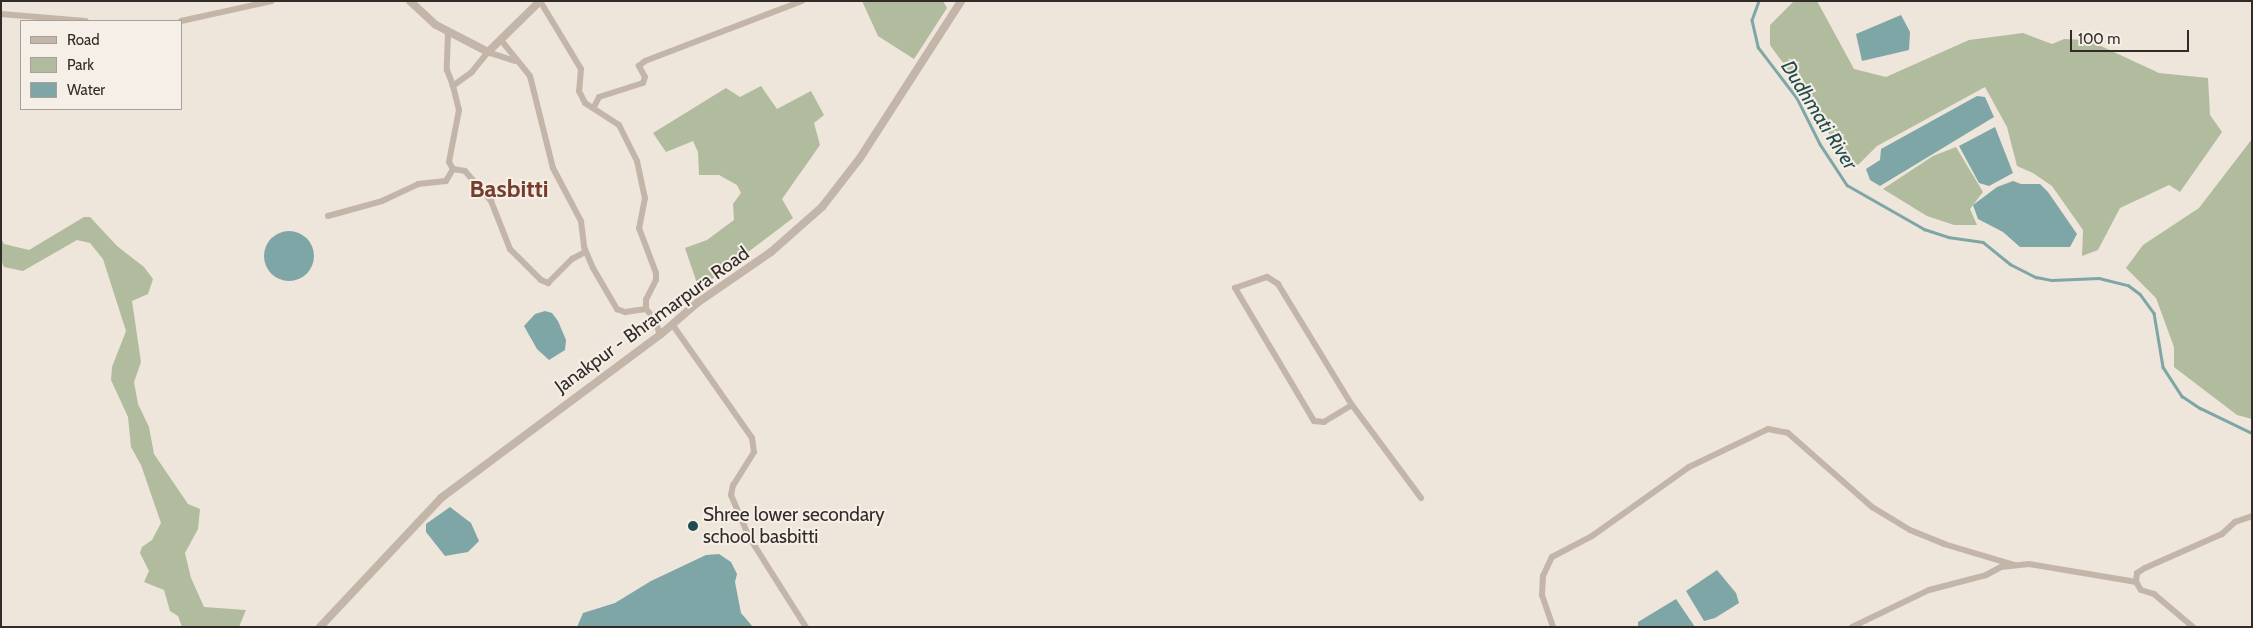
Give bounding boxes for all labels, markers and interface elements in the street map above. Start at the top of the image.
legend [20,20,182,110]
scale bar [2073,20,2192,52]
text: 100 m [2078,30,2120,48]
text: Road [67,31,100,49]
text: Park [67,56,94,74]
water label: Dudhmati River [1776,56,1862,174]
text: Water [67,81,105,99]
district label: Basbitti [470,175,548,203]
street label: Janakpur - Bhramarpura Road [550,242,754,398]
place label: Shree lower secondary school basbitti [703,504,885,548]
marker: Shree lower secondary school basbitti [687,520,699,532]

